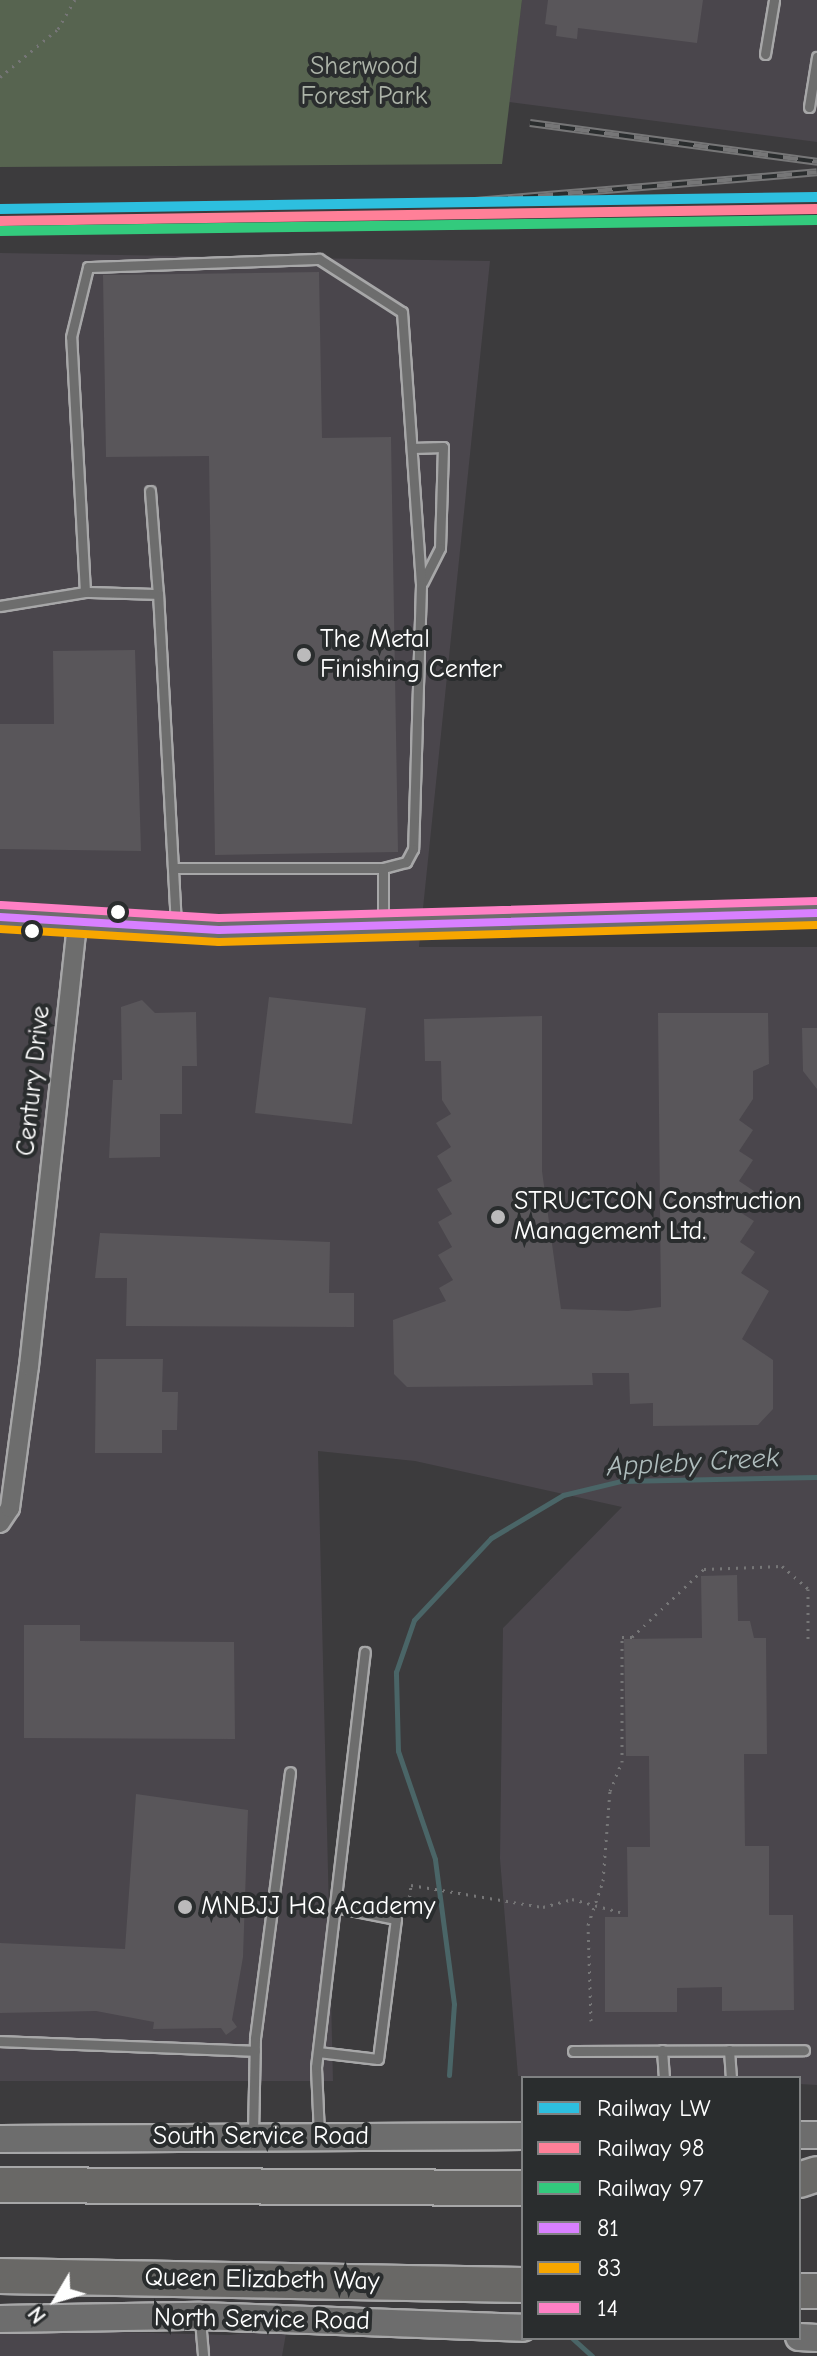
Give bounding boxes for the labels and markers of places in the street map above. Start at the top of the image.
place label: The Metal Finishing Center [320,624,502,686]
marker: The Metal Finishing Center [295,646,313,664]
unlabelled marker [110,904,126,920]
unlabelled marker [24,923,40,939]
place label: STRUCTCON Construction Management Ltd. [514,1186,802,1248]
marker: STRUCTCON Construction Management Ltd. [489,1208,507,1226]
place label: MNBJJ HQ Academy [201,1891,435,1923]
marker: MNBJJ HQ Academy [176,1898,194,1916]

